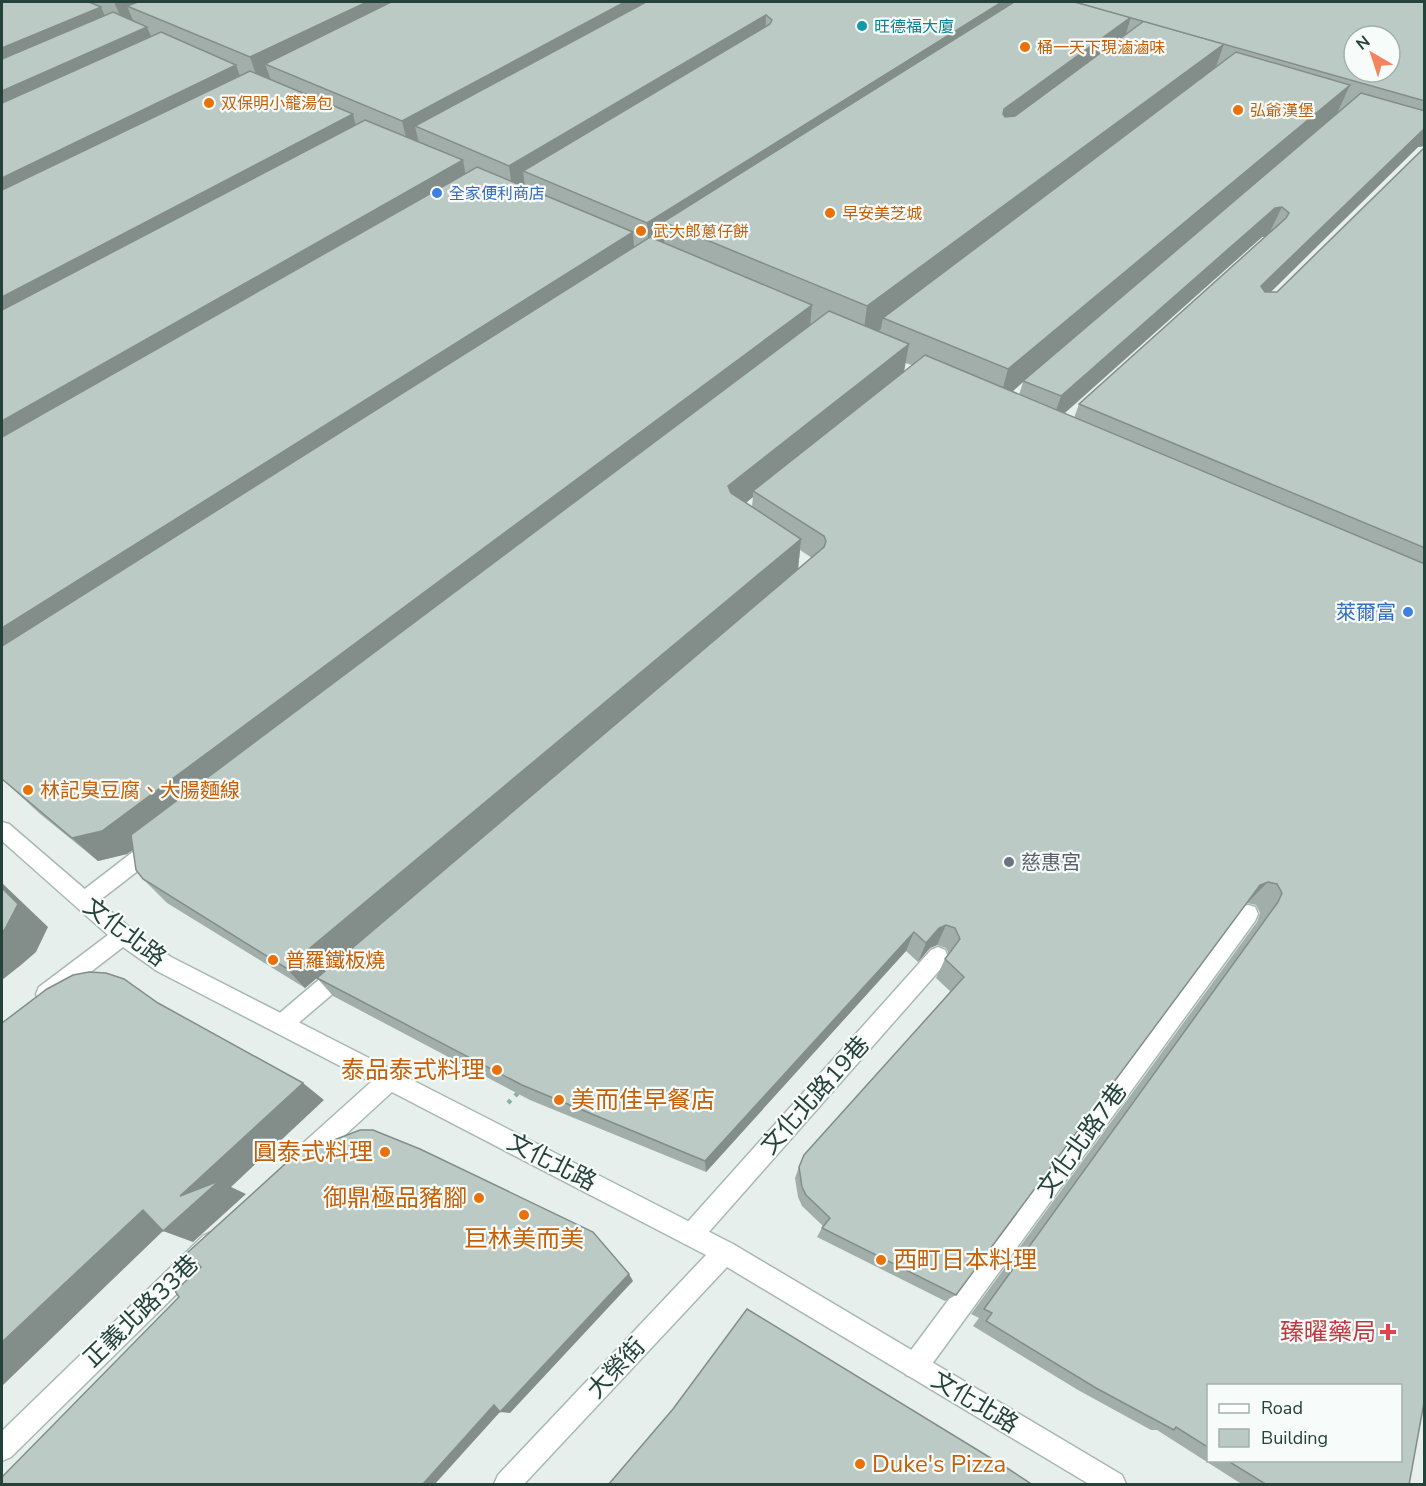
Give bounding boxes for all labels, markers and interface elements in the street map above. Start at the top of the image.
place label: 旺德福大廈 [874,16,954,38]
marker: 旺德福大廈 [855,19,869,33]
north arrow [1342,24,1402,84]
text: N [1352,31,1375,55]
place label: 桶一天下現滷滷味 [1037,37,1165,59]
marker: 桶一天下現滷滷味 [1018,40,1032,54]
place label: 双保明小籠湯包 [221,93,333,115]
marker: 双保明小籠湯包 [202,96,216,110]
place label: 弘爺漢堡 [1250,100,1314,122]
marker: 弘爺漢堡 [1231,103,1245,117]
place label: 全家便利商店 [449,183,545,205]
marker: 全家便利商店 [430,186,444,200]
place label: 早安美芝城 [842,203,922,225]
marker: 早安美芝城 [823,206,837,220]
place label: 武大郎蔥仔餅 [653,221,749,243]
marker: 武大郎蔥仔餅 [634,224,648,238]
place label: 萊爾富 [1336,599,1396,626]
marker: 萊爾富 [1401,605,1415,619]
place label: 林記臭豆腐、大腸麵線 [40,777,240,804]
marker: 林記臭豆腐、大腸麵線 [21,783,35,797]
place label: 慈惠宮 [1021,849,1081,876]
marker: 慈惠宮 [1002,855,1016,869]
street label: 文化北路 [77,890,173,974]
place label: 普羅鐵板燒 [285,947,385,974]
marker: 普羅鐵板燒 [266,953,280,967]
street label: 文化北路19巷 [753,1029,877,1161]
place label: 泰品泰式料理 [341,1054,485,1086]
marker: 泰品泰式料理 [490,1063,504,1077]
street label: 文化北路7巷 [1030,1076,1134,1204]
place label: 美而佳早餐店 [571,1084,715,1116]
marker: 美而佳早餐店 [552,1093,566,1107]
street label: 文化北路 [502,1126,602,1198]
place label: 圓泰式料理 [253,1136,373,1168]
marker: 圓泰式料理 [378,1145,392,1159]
place label: 御鼎極品豬腳 [323,1182,467,1214]
marker: 御鼎極品豬腳 [472,1191,486,1205]
marker: 巨林美而美 [517,1208,531,1222]
place label: 巨林美而美 [464,1223,584,1255]
place label: 西町日本料理 [893,1244,1037,1276]
street label: 正義北路33巷 [76,1248,206,1374]
marker: 西町日本料理 [874,1253,888,1267]
place label: 臻曜藥局 [1280,1316,1376,1348]
marker: 臻曜藥局 [1381,1325,1395,1339]
street label: 大榮街 [580,1331,652,1405]
street label: 文化北路 [926,1364,1024,1440]
legend [1207,1384,1402,1462]
text: Road [1261,1396,1303,1420]
text: Building [1261,1426,1328,1450]
place label: Duke's Pizza [872,1448,1006,1480]
marker: Duke's Pizza [853,1457,867,1471]

